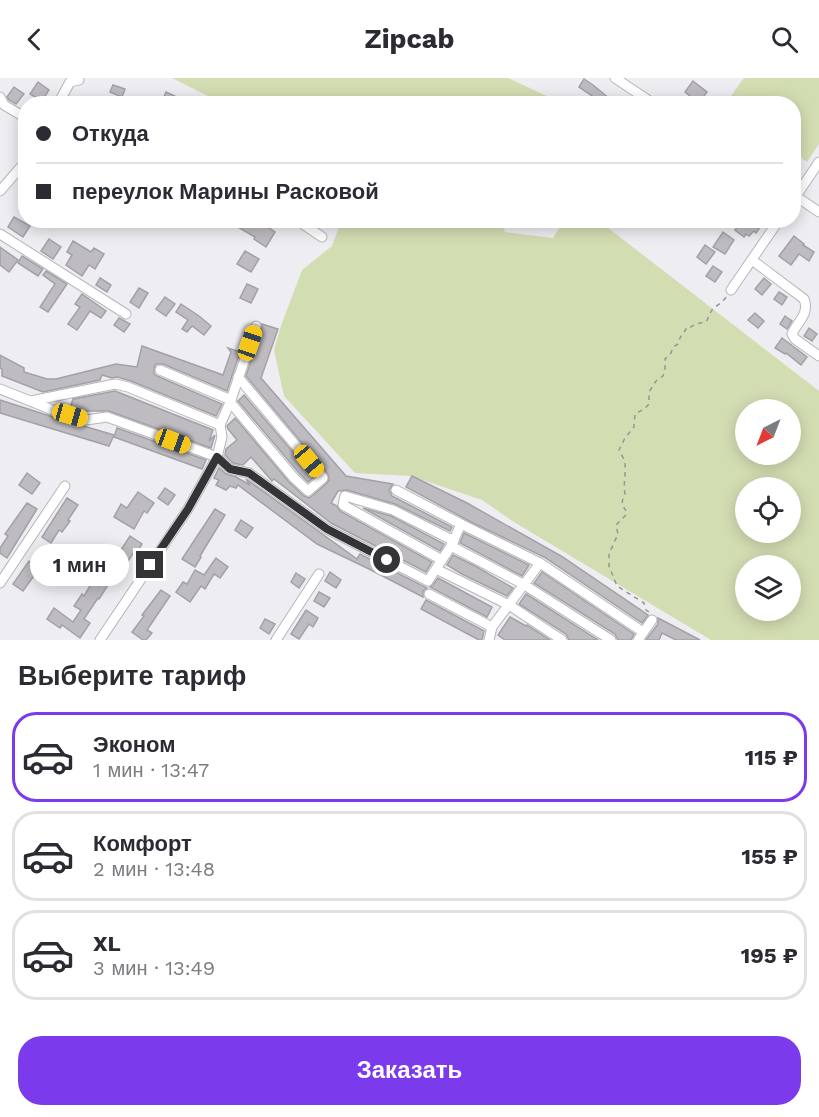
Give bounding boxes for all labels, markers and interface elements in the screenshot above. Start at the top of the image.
icon: back [18,23,51,56]
text: Zipcab [365,23,454,55]
icon: search [768,23,801,56]
text: Откуда [72,121,149,146]
text: переулок Марины Расковой [72,179,379,204]
car [236,323,264,363]
north arrow [735,399,801,465]
map controls [735,399,801,621]
car [50,401,90,429]
car [153,426,193,456]
car [291,441,327,481]
button: locate [735,477,801,543]
callout: 1 мин [30,544,129,586]
route start [373,546,400,573]
route end [136,551,163,578]
text: 1 мин [53,553,106,577]
button: layers [735,555,801,621]
text: Выберите тариф [18,660,246,692]
icon: car [21,730,75,784]
text: Эконом [93,732,176,757]
text: 115 ₽ [745,745,798,770]
text: 1 мин · 13:47 [93,758,209,782]
icon: car [21,829,75,883]
text: Комфорт [93,831,192,856]
text: 155 ₽ [741,844,798,869]
text: 2 мин · 13:48 [93,857,215,881]
icon: car [21,928,75,982]
text: XL [93,931,121,956]
text: 195 ₽ [741,943,798,968]
text: 3 мин · 13:49 [93,956,215,980]
button: Заказать [18,1036,801,1105]

